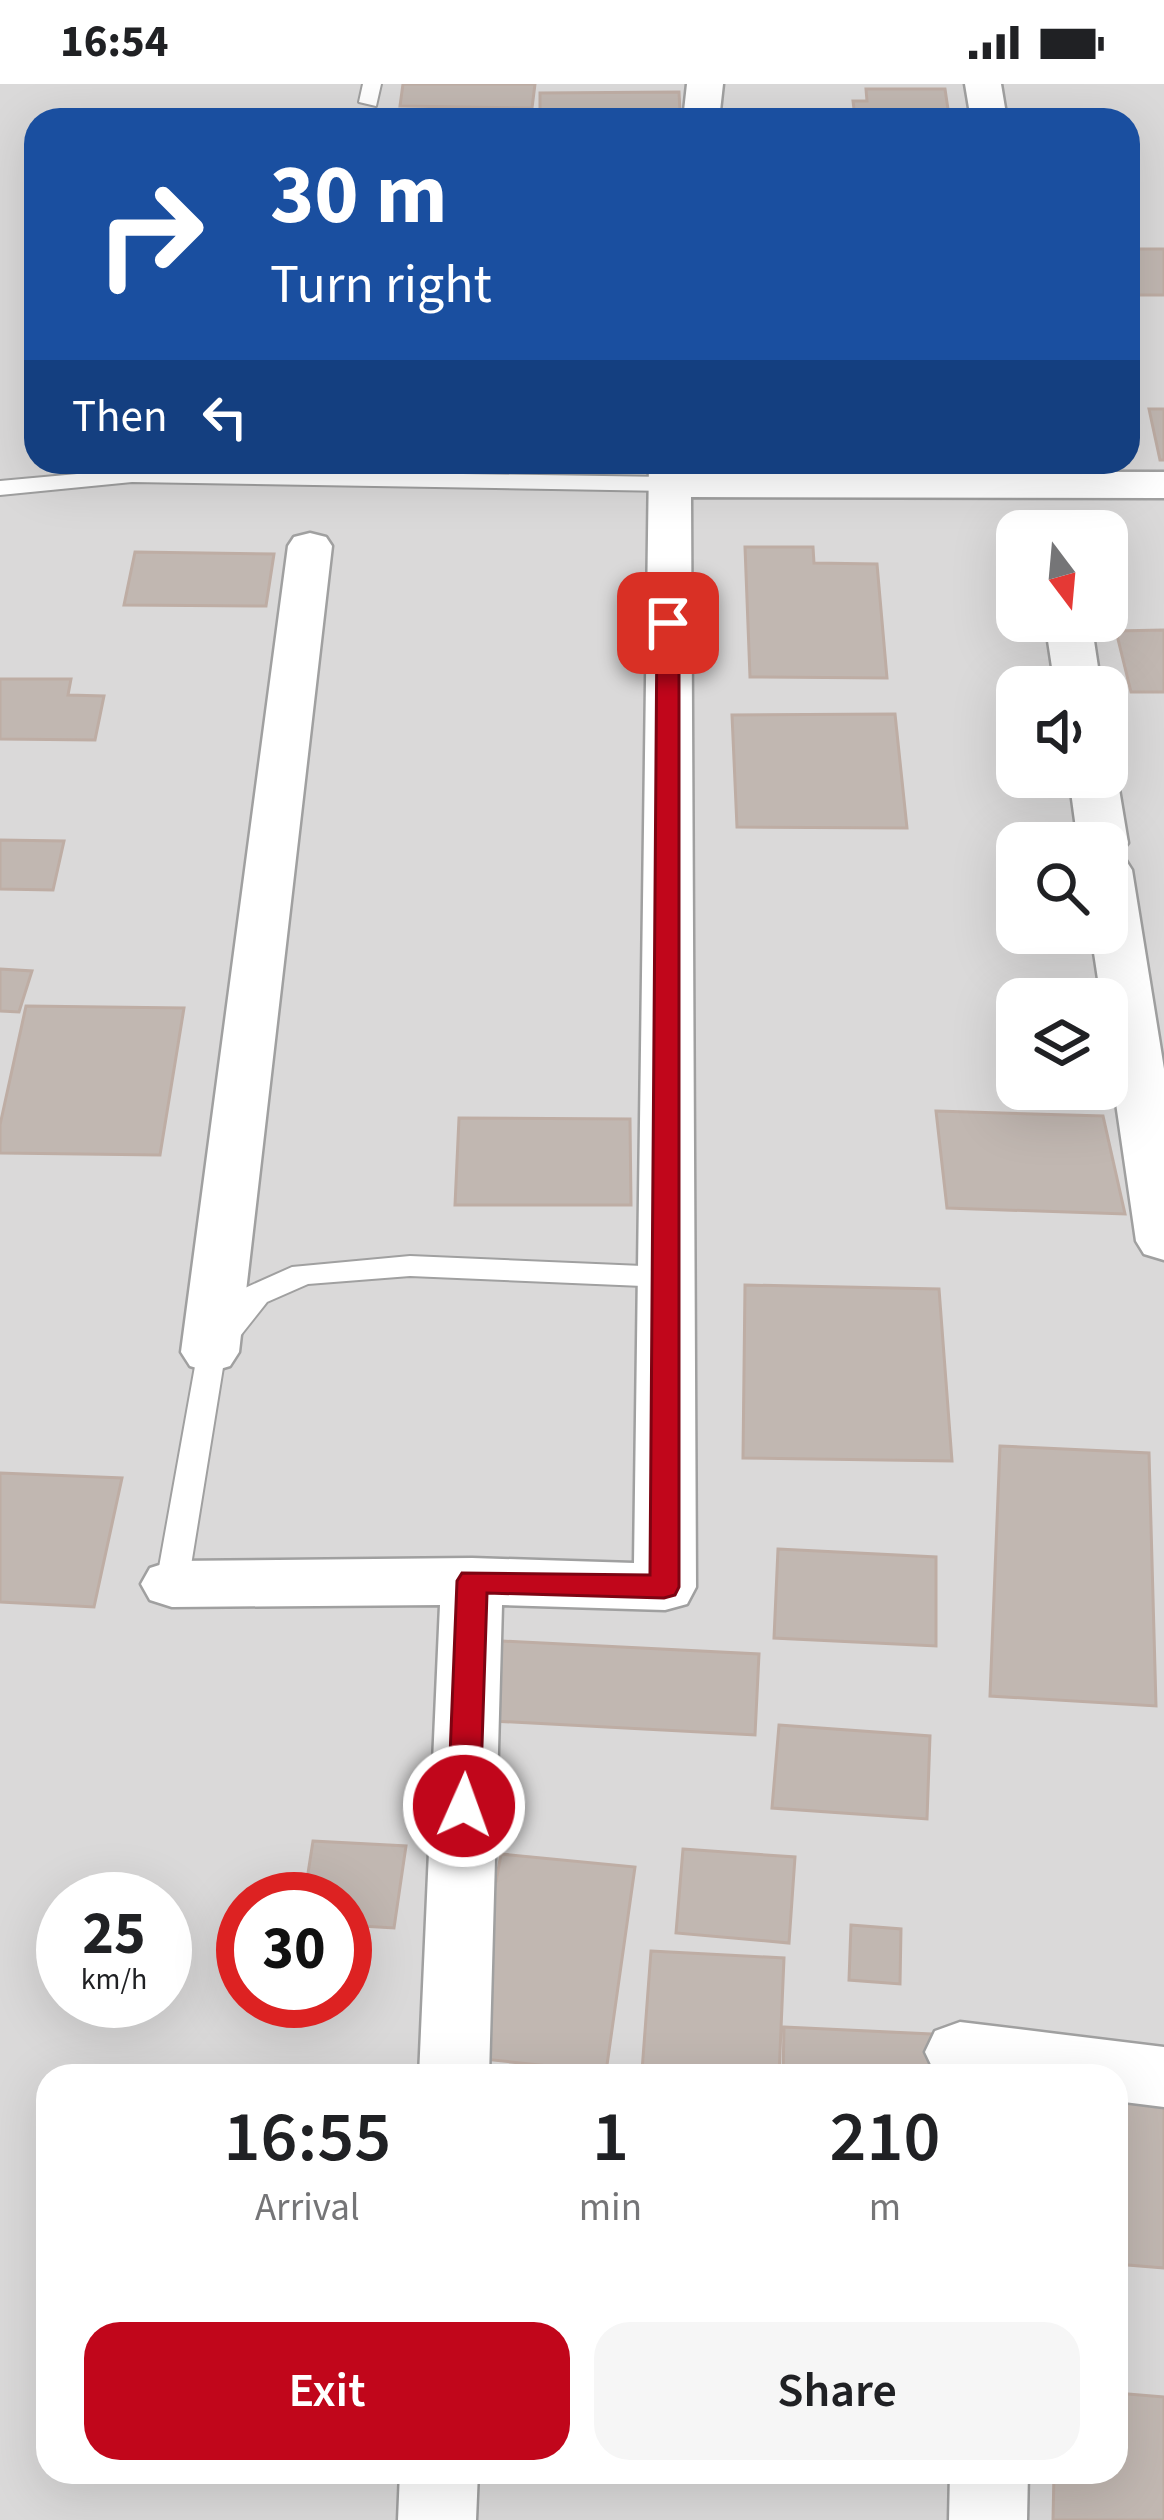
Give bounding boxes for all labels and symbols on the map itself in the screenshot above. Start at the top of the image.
north arrow [996,510,1128,642]
pin [617,572,719,674]
position arrow [401,1743,527,1869]
speed limit sign: 30 [216,1872,372,2028]

